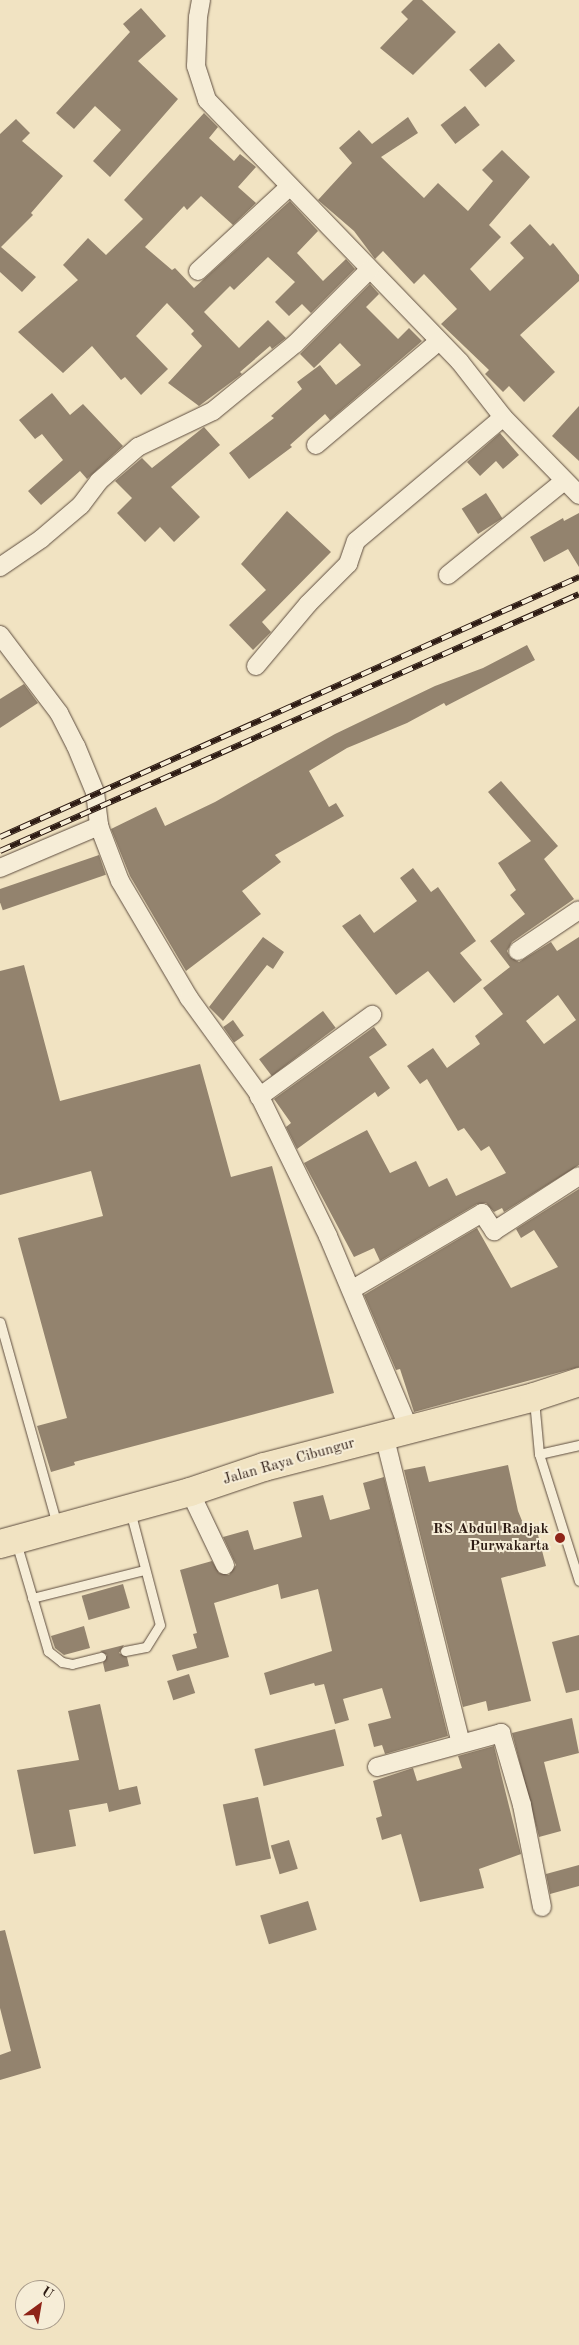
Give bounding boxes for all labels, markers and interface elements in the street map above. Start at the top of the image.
street label: Jalan Raya Cibungur [221,1435,357,1489]
place label: RS Abdul Radjak Purwakarta [433,1520,549,1555]
marker: RS Abdul Radjak Purwakarta [553,1531,567,1545]
north arrow [15,2280,65,2330]
text: U [39,2284,56,2302]

